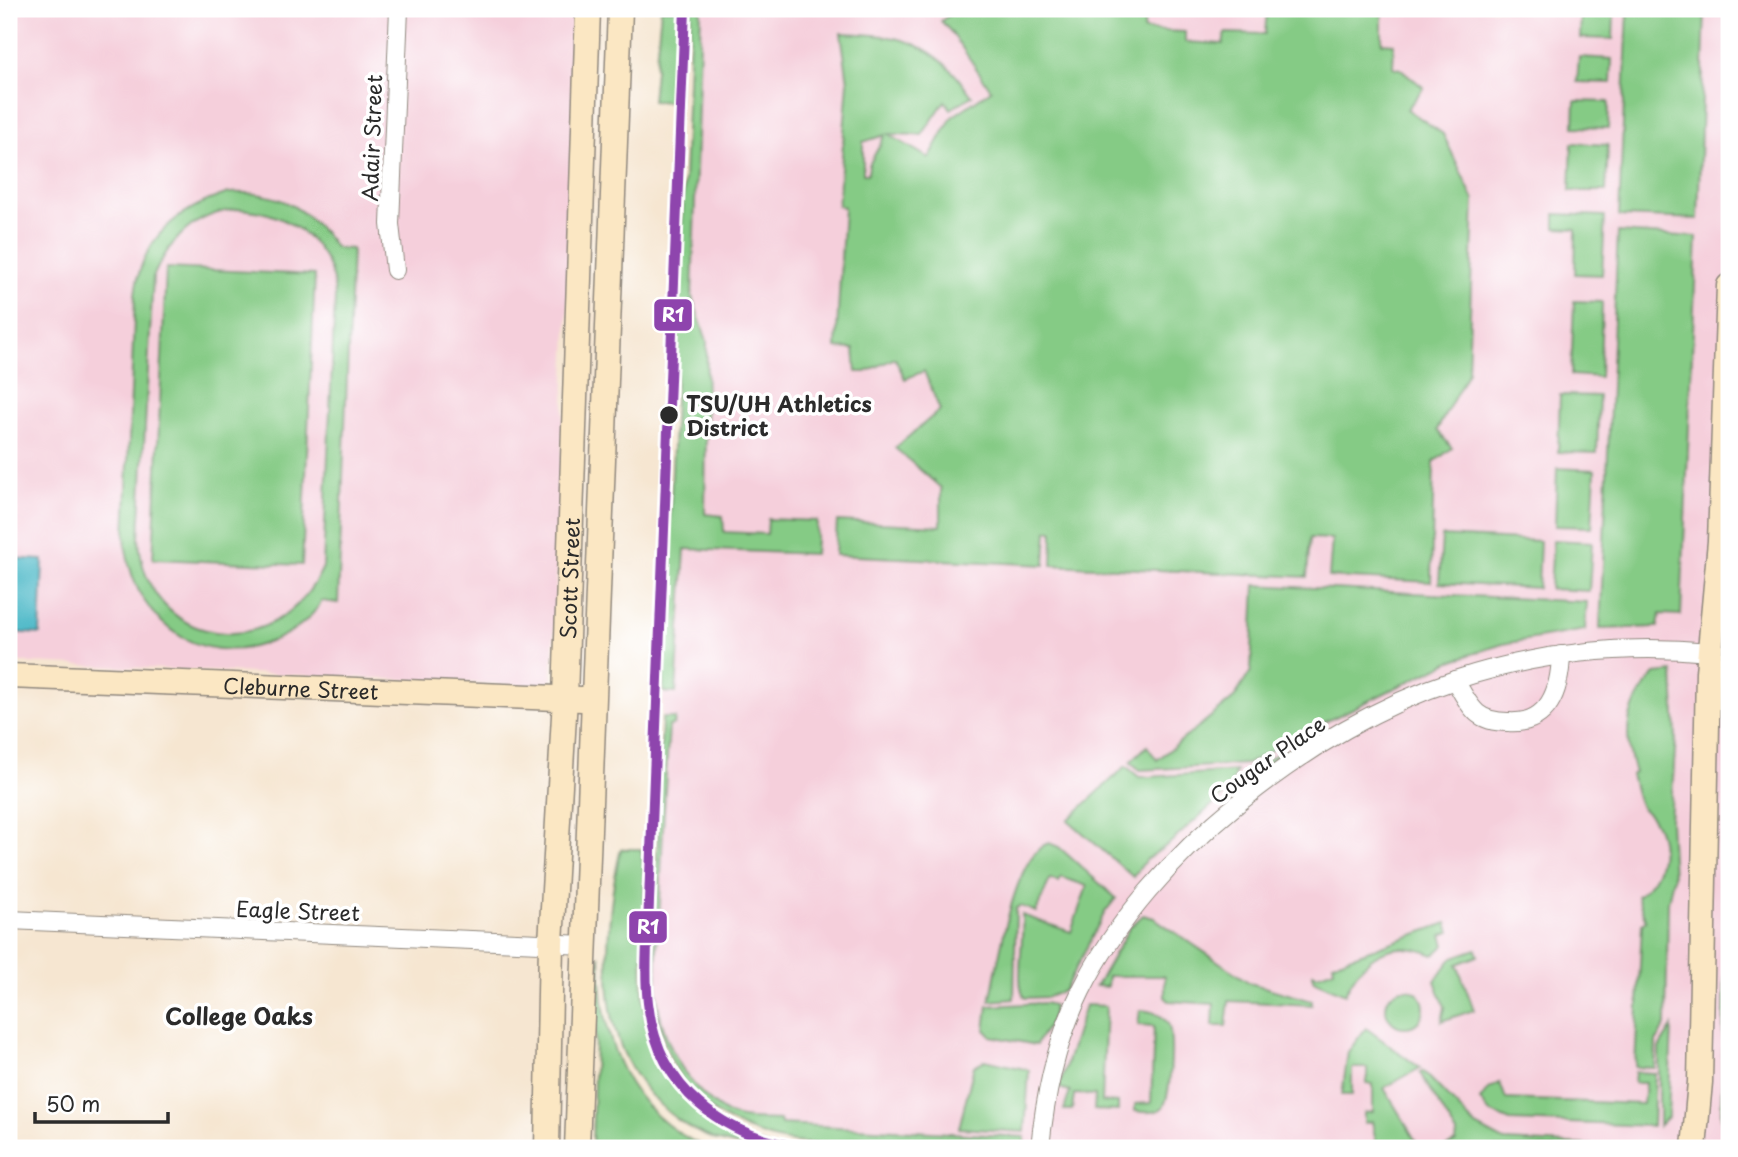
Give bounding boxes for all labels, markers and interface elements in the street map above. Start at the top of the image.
street label: Adair Street [353,74,389,202]
line badge: R1 [653,298,693,332]
text: R1 [662,300,684,328]
place label: TSU/UH Athletics District [686,387,872,443]
marker: TSU/UH Athletics District [658,404,680,426]
street label: Scott Street [551,517,587,640]
street label: Cleburne Street [223,669,379,707]
street label: Cougar Place [1203,707,1331,811]
street label: Eagle Street [236,892,360,928]
line badge: R1 [628,910,668,944]
text: R1 [637,912,659,940]
district label: College Oaks [165,998,313,1033]
scale bar [35,1080,168,1124]
text: 50 m [46,1087,100,1119]

